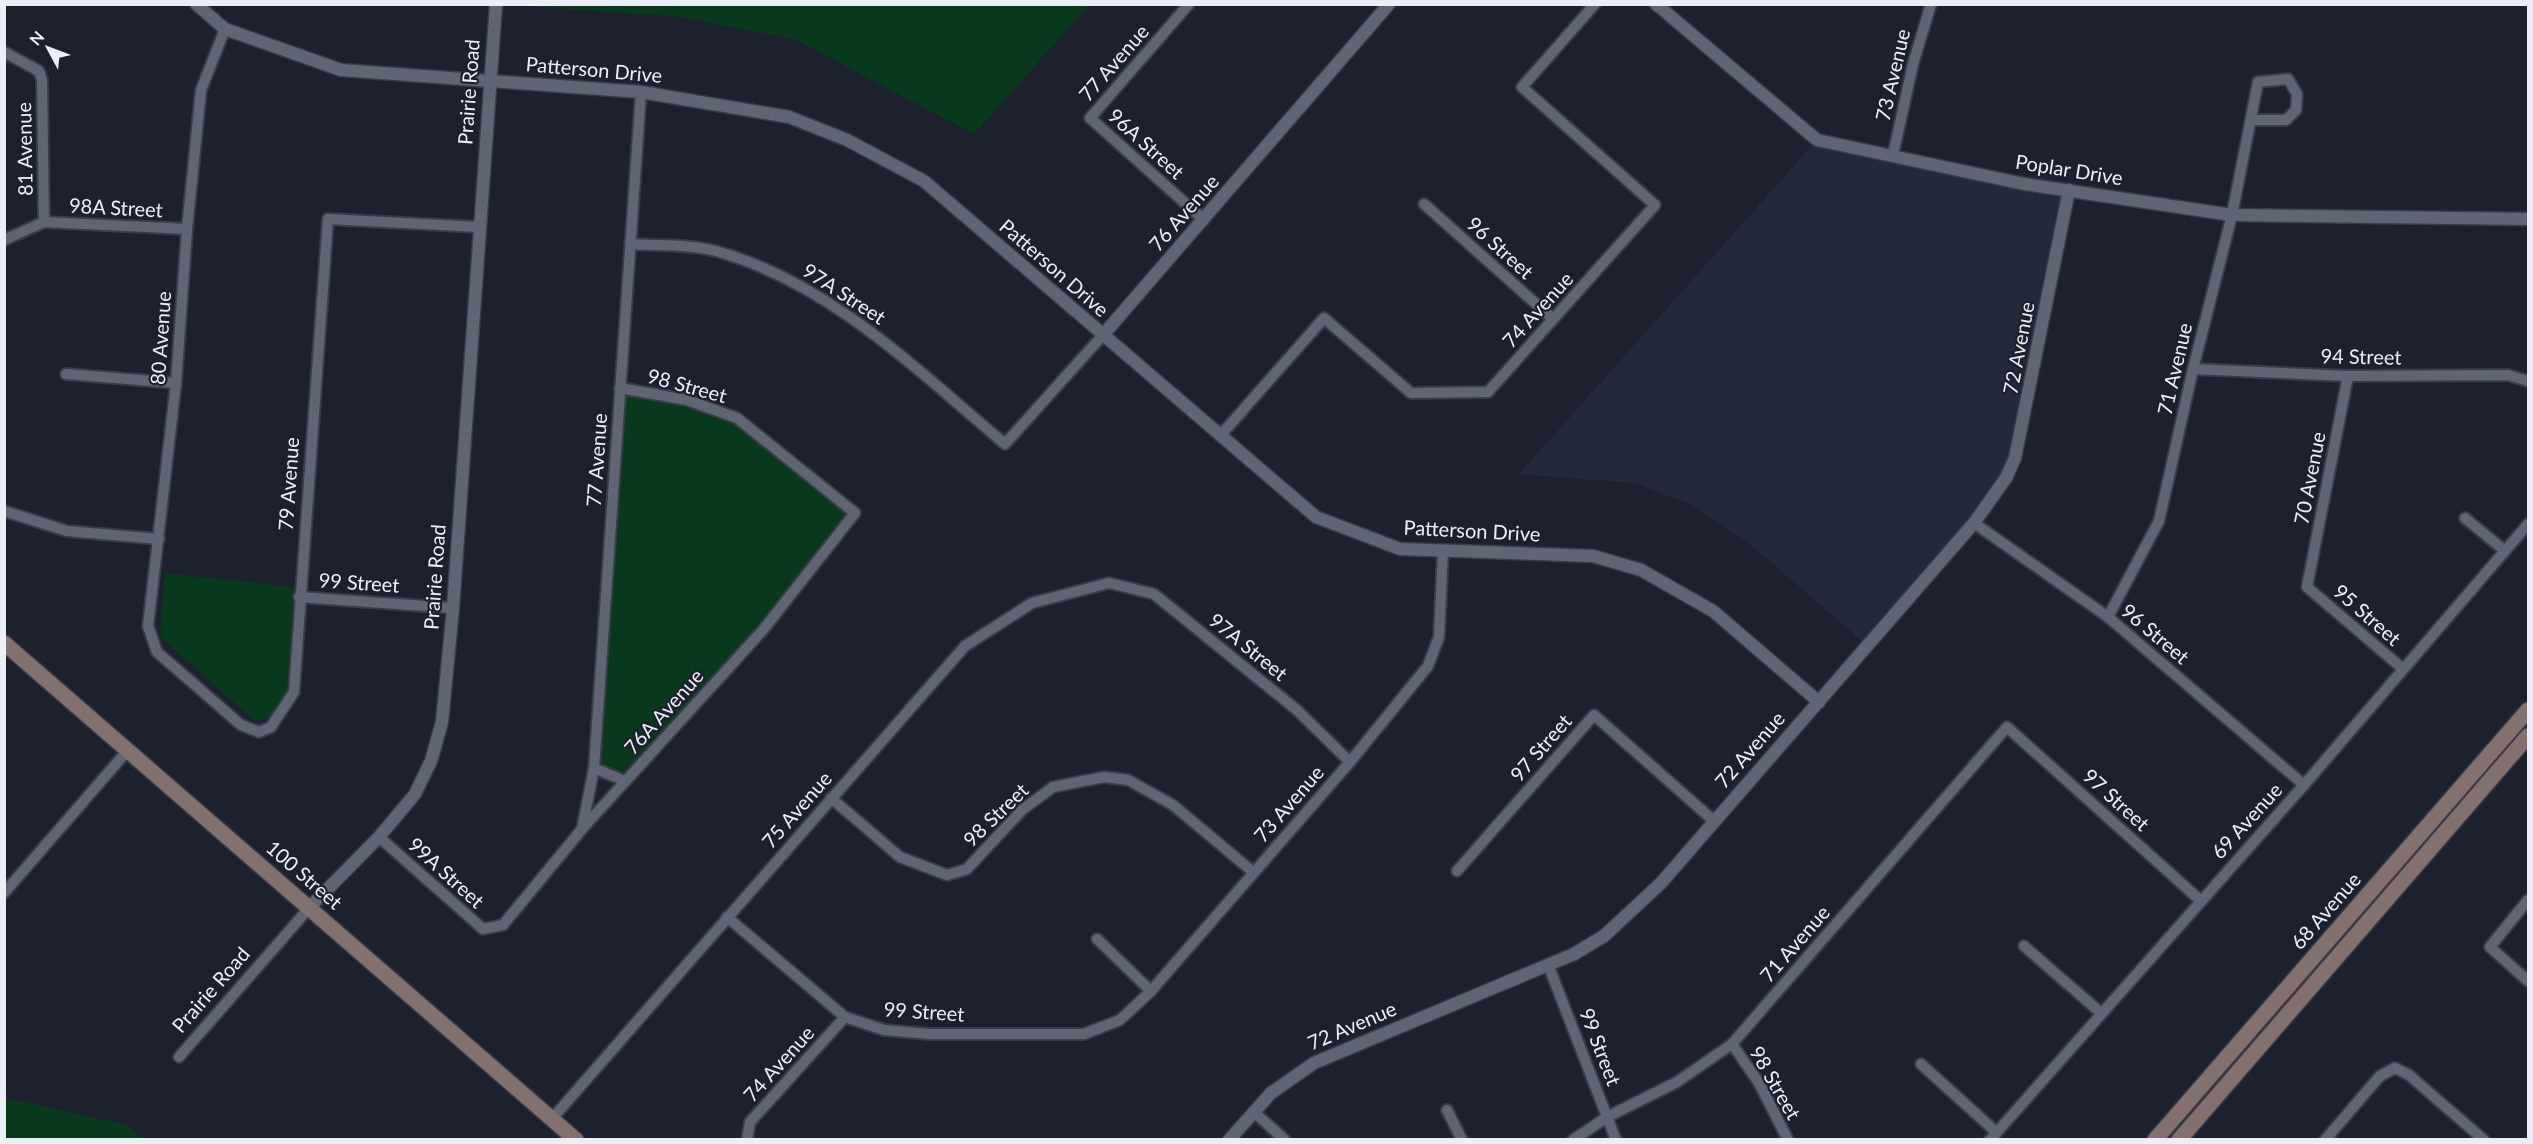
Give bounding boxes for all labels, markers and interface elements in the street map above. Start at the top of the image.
north arrow [18,18,78,78]
street label: 77 Avenue [1073,19,1153,106]
street label: 73 Avenue [1870,26,1914,123]
text: N [25,27,48,49]
street label: Prairie Road [452,38,484,146]
street label: Patterson Drive [525,51,663,87]
street label: 81 Avenue [11,102,37,196]
street label: 96A Street [1104,103,1190,184]
street label: Poplar Drive [2014,149,2125,189]
street label: 76 Avenue [1143,169,1223,256]
street label: 98A Street [69,193,164,221]
street label: 96 Street [1463,211,1539,283]
street label: Patterson Drive [995,213,1114,321]
street label: 97A Street [799,258,890,329]
street label: 74 Avenue [1497,266,1578,352]
street label: 80 Avenue [145,290,175,386]
street label: 72 Avenue [1997,299,2039,396]
street label: 71 Avenue [2152,320,2196,417]
street label: 94 Street [2320,343,2402,369]
street label: 98 Street [645,363,729,407]
street label: 77 Avenue [581,412,611,508]
street label: 70 Avenue [2288,429,2330,526]
street label: 79 Avenue [273,436,303,532]
street label: Patterson Drive [1403,514,1541,546]
street label: Prairie Road [418,523,450,631]
street label: 99 Street [318,567,400,597]
street label: 95 Street [2329,579,2406,650]
street label: 96 Street [2117,598,2194,668]
street label: 97A Street [1205,607,1293,685]
street label: 76A Avenue [619,664,708,759]
street label: 72 Avenue [1709,706,1789,793]
street label: 97 Street [1505,709,1576,786]
street label: 73 Avenue [1248,760,1328,847]
street label: 97 Street [2079,763,2155,835]
street label: 75 Avenue [756,766,836,853]
street label: 69 Avenue [2206,777,2287,863]
street label: 98 Street [958,778,1033,851]
street label: 99A Street [404,832,490,913]
street label: 100 Street [262,835,347,914]
street label: 68 Avenue [2285,867,2365,954]
street label: 71 Avenue [1754,900,1834,987]
street label: Prairie Road [166,942,254,1037]
street label: 99 Street [883,996,965,1026]
street label: 72 Avenue [1304,996,1400,1054]
street label: 99 Street [1575,1005,1627,1089]
street label: 74 Avenue [738,1020,819,1106]
street label: 98 Street [1745,1041,1807,1124]

